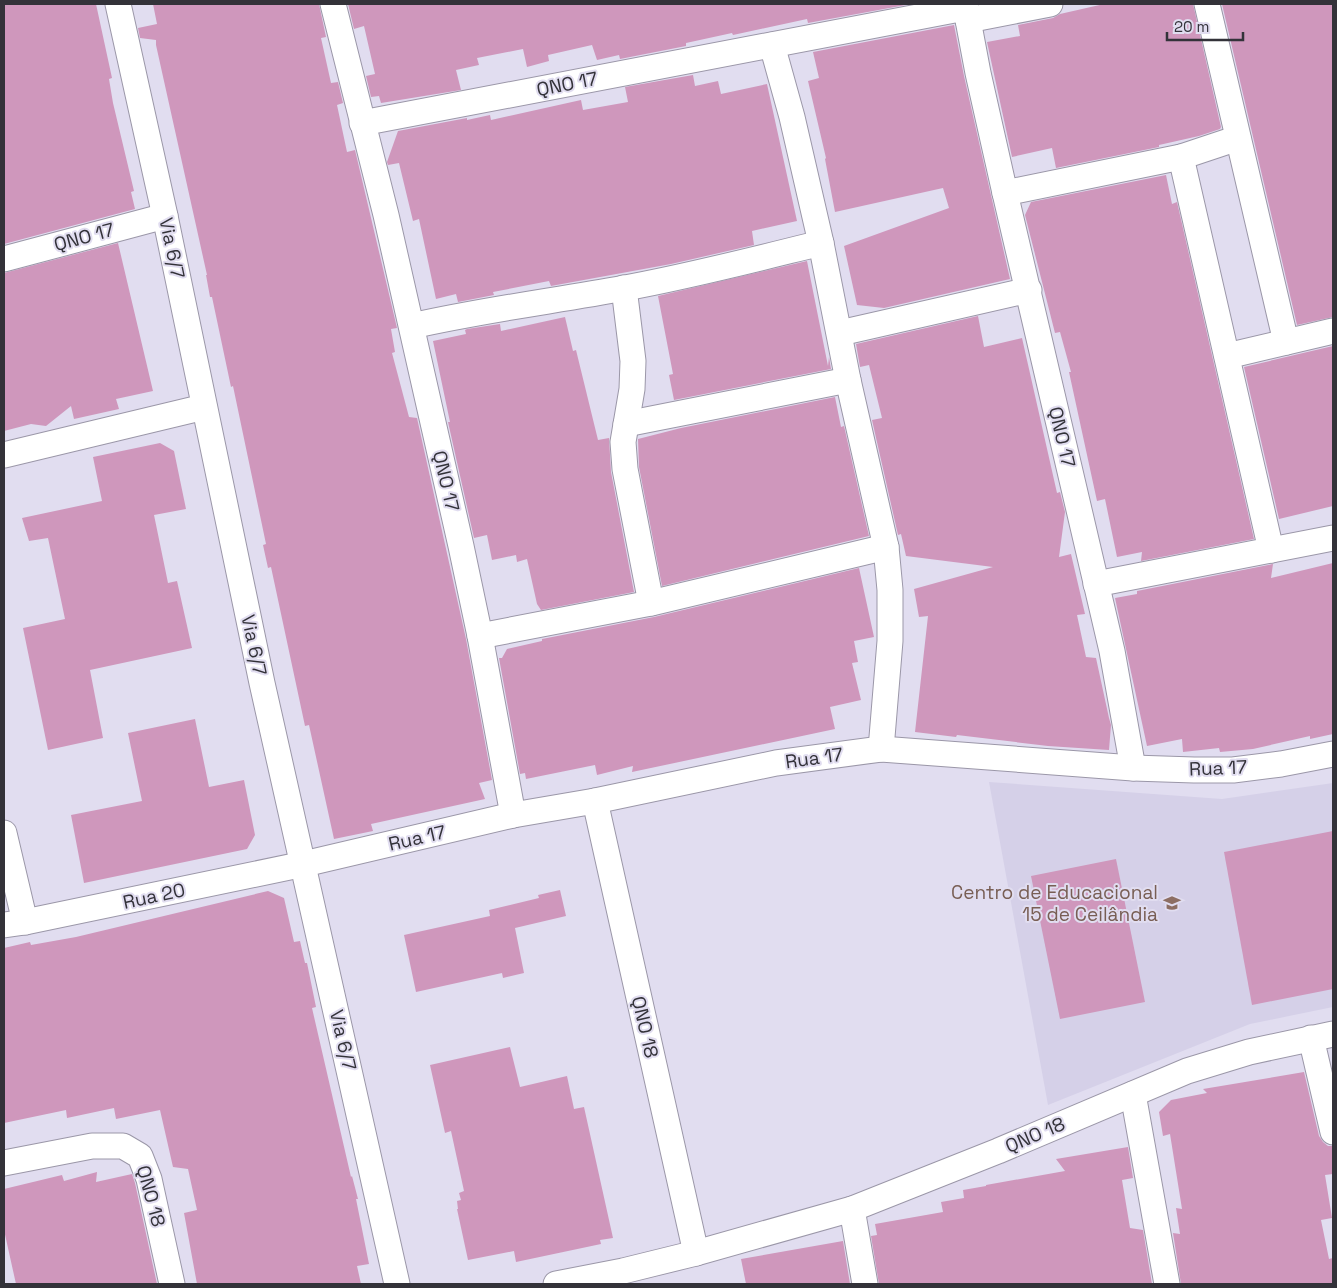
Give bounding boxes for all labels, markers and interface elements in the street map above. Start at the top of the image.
scale bar [1167,10,1243,42]
text: 20 m [1174,17,1209,36]
street label: QNO 17 [534,66,600,102]
street label: Via 6/7 [153,215,191,281]
street label: QNO 17 [51,217,117,257]
street label: QNO 17 [1043,404,1081,470]
street label: QNO 17 [427,448,465,514]
street label: Via 6/7 [235,612,273,678]
street label: Rua 17 [783,742,845,774]
street label: Rua 17 [1189,754,1248,782]
street label: Rua 17 [386,819,448,857]
street label: Rua 20 [121,877,187,915]
place label: Centro de Educacional 15 de Ceilândia [951,880,1158,927]
school or university icon: Centro de Educacional 15 de Ceilândia [1162,893,1182,913]
street label: QNO 18 [626,994,664,1060]
street label: Via 6/7 [324,1007,362,1073]
street label: QNO 18 [1001,1111,1069,1159]
street label: QNO 18 [131,1162,171,1230]

